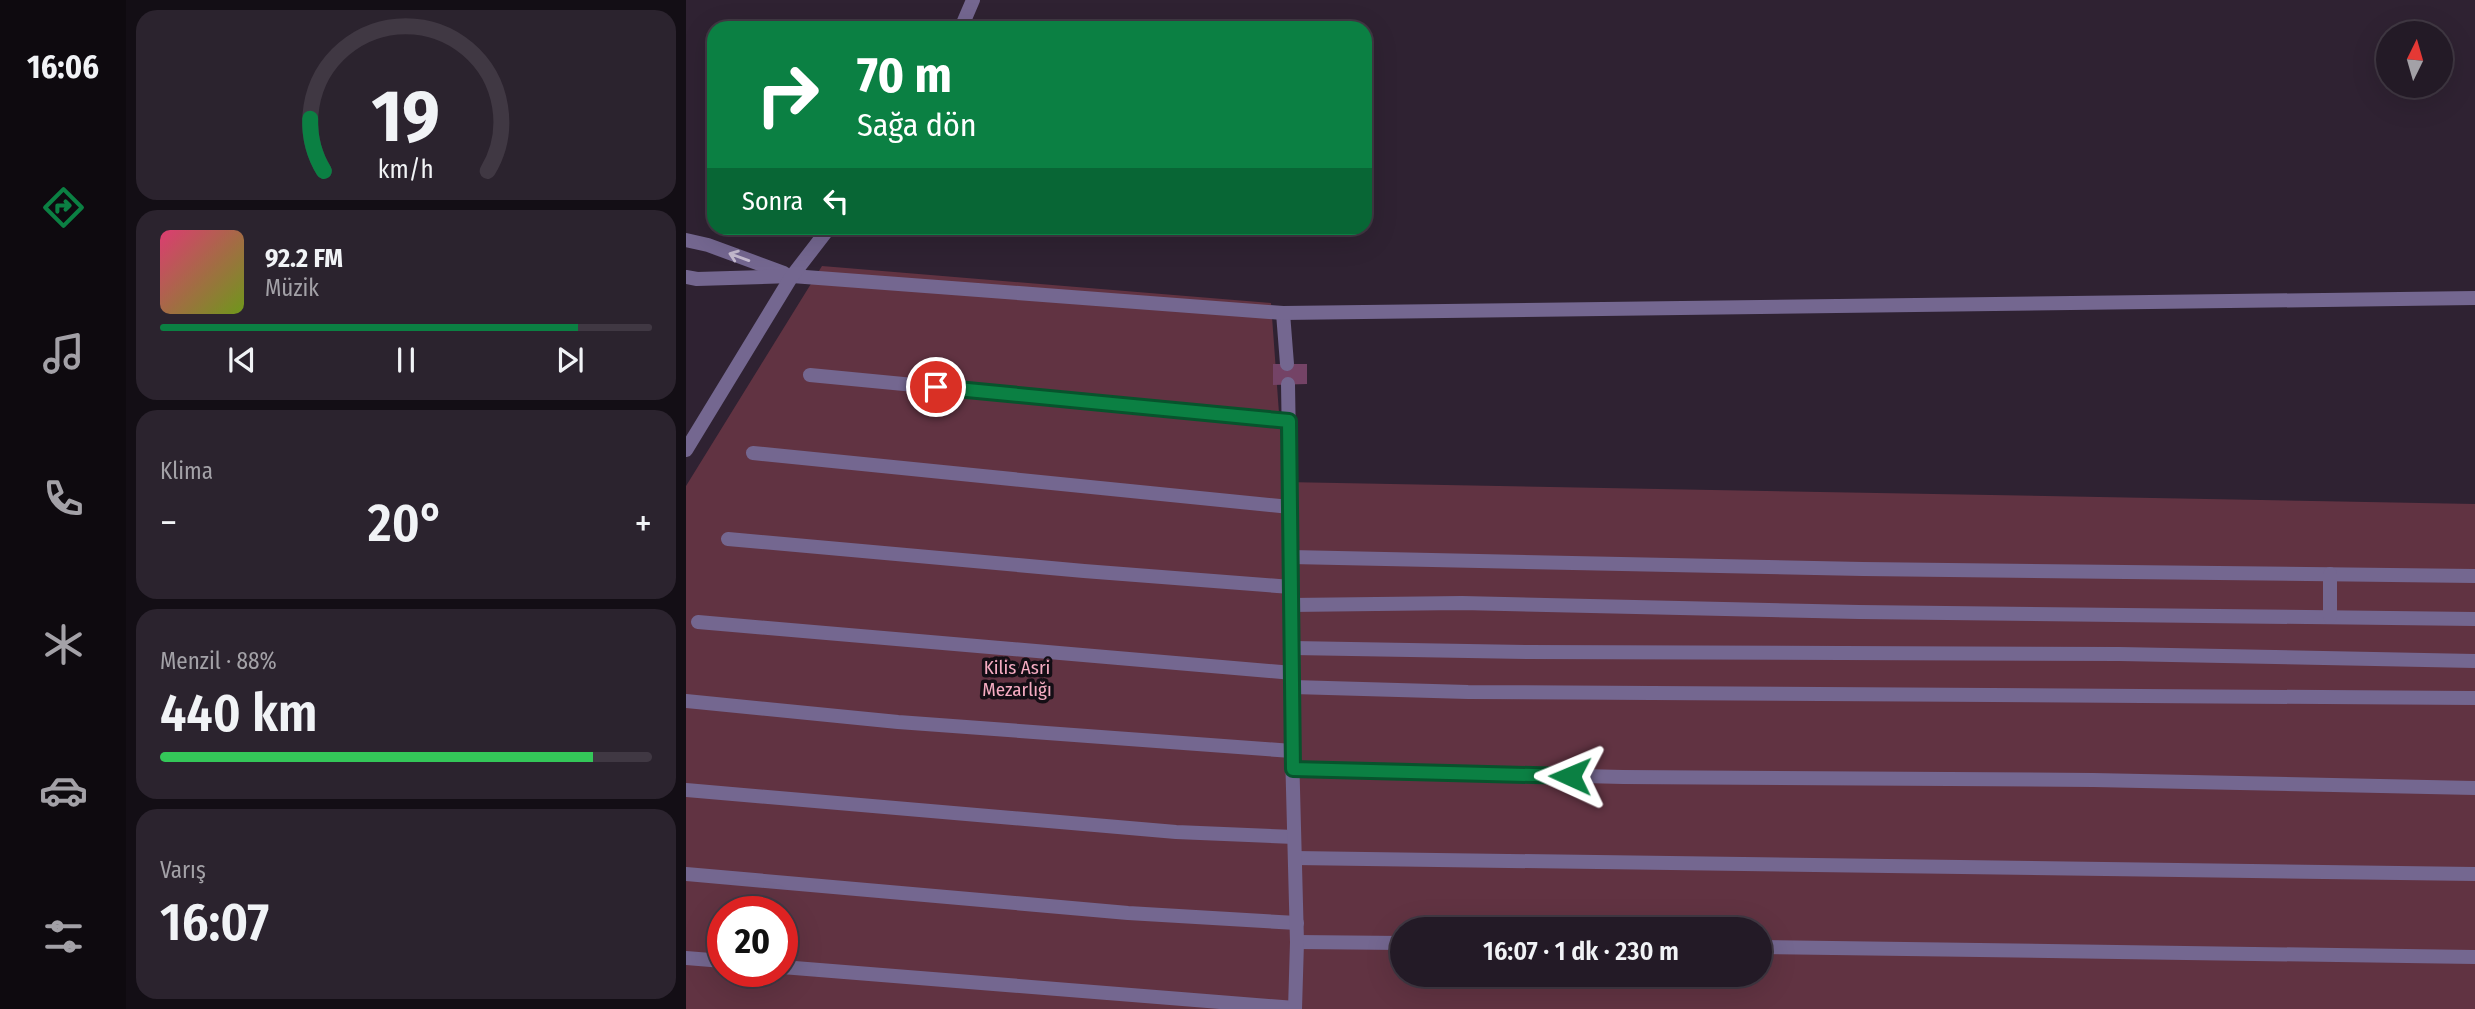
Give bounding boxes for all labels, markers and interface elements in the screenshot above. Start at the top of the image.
north arrow [2376,21,2454,98]
map controls [2376,21,2453,98]
text: 70 m [857,46,952,105]
text: 16:06 [27,48,99,86]
icon: right [742,49,833,140]
text: 19 [372,73,440,160]
text: Sağa dön [857,106,977,144]
text: km/h [378,155,434,185]
icon: left [817,182,855,220]
icon: directions [39,183,88,232]
text: Sonra [742,186,803,217]
text: 92.2 FM [265,243,343,274]
one-way arrow [729,249,751,262]
text: Müzik [265,274,319,302]
icon: music [39,329,88,378]
icon: previous [223,341,261,379]
icon: pause [387,341,425,379]
icon: next [551,341,589,379]
pin [906,357,966,417]
icon: arrive [917,368,955,406]
text: Klima [160,457,213,485]
icon: phone [39,474,88,523]
text: 20° [368,492,444,555]
text: − [160,500,177,546]
text: + [635,500,652,546]
icon: climate [39,620,88,669]
text: Menzil · 88% [160,647,277,675]
park label: Kilis Asri Mezarlığı [982,656,1052,701]
text: 440 km [160,682,318,745]
position arrow [1533,739,1607,813]
icon: car [39,766,88,815]
text: Varış [160,856,206,884]
text: 16:07 [160,891,269,954]
speed limit sign: 20 [707,896,798,987]
icon: filters [39,912,88,961]
text: 16:07 · 1 dk · 230 m [1483,936,1679,967]

